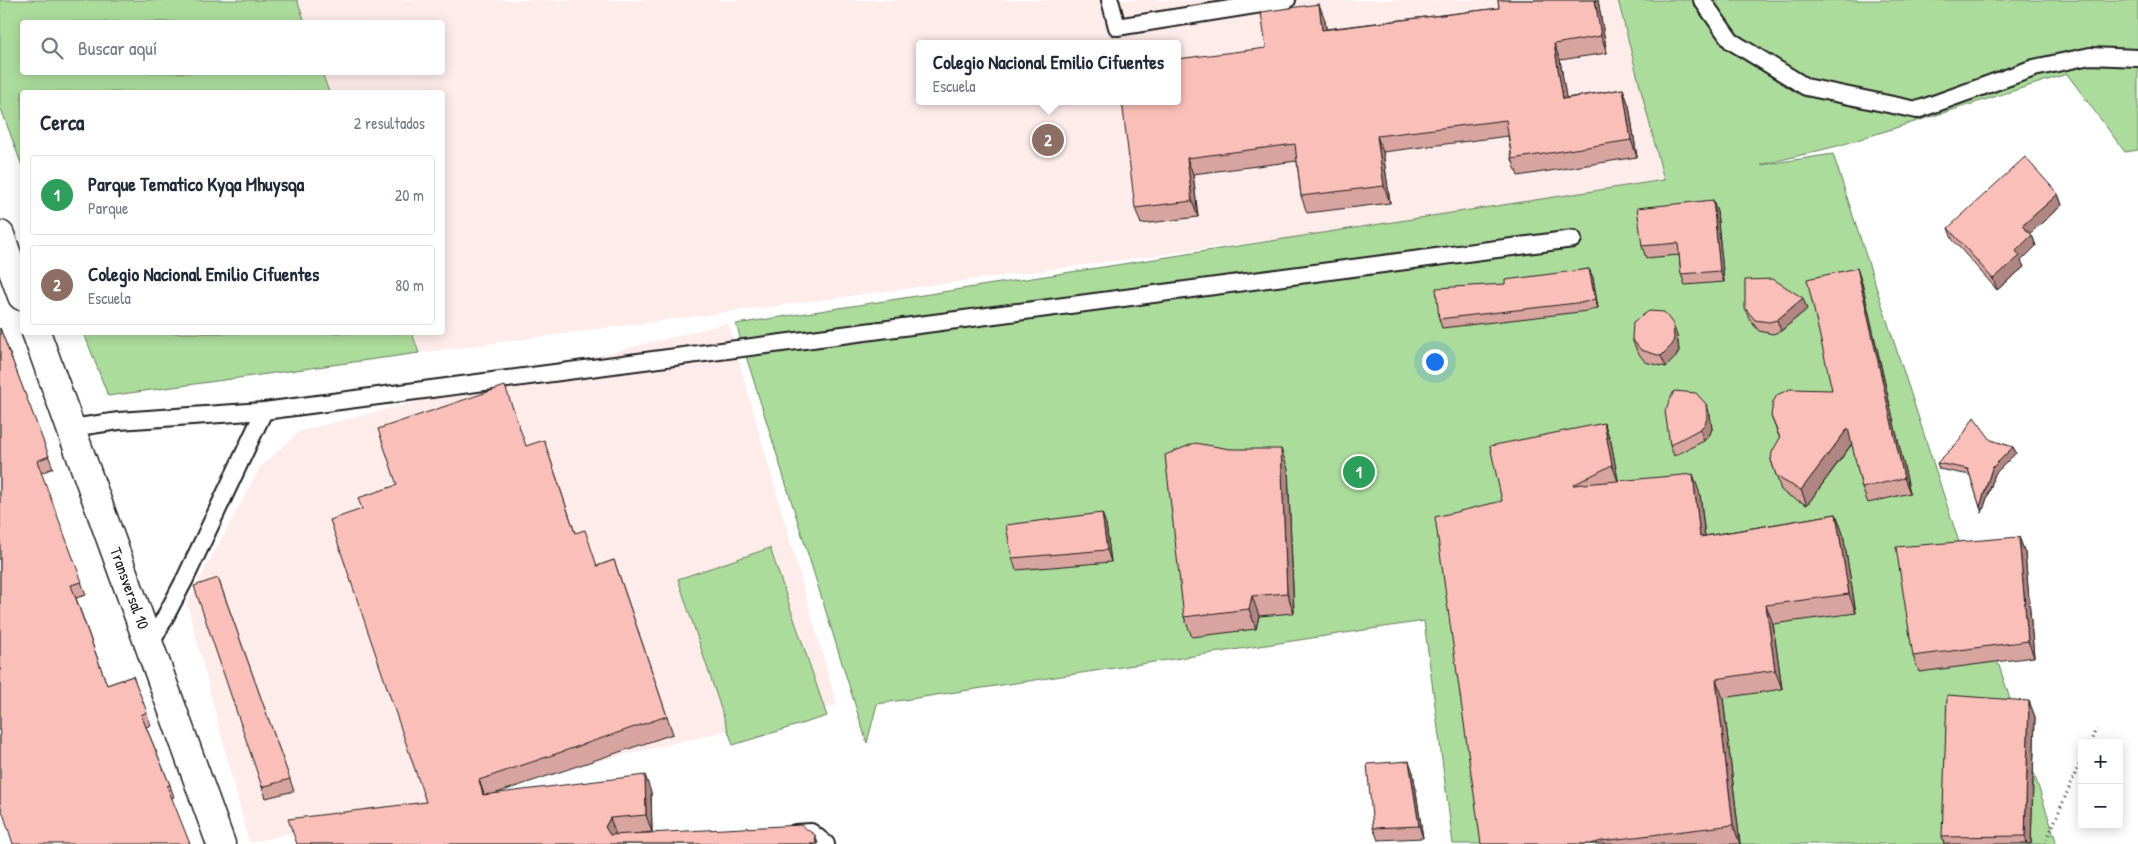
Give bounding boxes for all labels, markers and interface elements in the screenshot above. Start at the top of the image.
search box [20,20,445,75]
icon: search [38,34,66,62]
text: Buscar aquí [78,35,157,61]
popup [916,40,1181,105]
text: Colegio Nacional Emilio Cifuentes [933,49,1164,75]
text: Escuela [933,75,976,97]
text: Cerca [40,108,84,137]
text: 2 resultados [354,112,425,134]
pin: 2 [1032,121,1064,159]
text: Parque Tematico Kyqa Mhuysqa [88,171,304,197]
text: 1 [54,184,60,206]
text: 20 m [395,184,424,206]
text: Parque [88,197,128,219]
text: Colegio Nacional Emilio Cifuentes [88,261,319,287]
text: 2 [53,274,61,296]
text: 80 m [395,274,424,296]
text: Escuela [88,287,131,309]
your location [1422,349,1448,375]
pin: 1 [1343,453,1375,491]
street label: Transversal 10 [105,544,155,632]
map controls [2078,739,2123,829]
button: + [2078,739,2123,784]
button: − [2078,784,2123,829]

